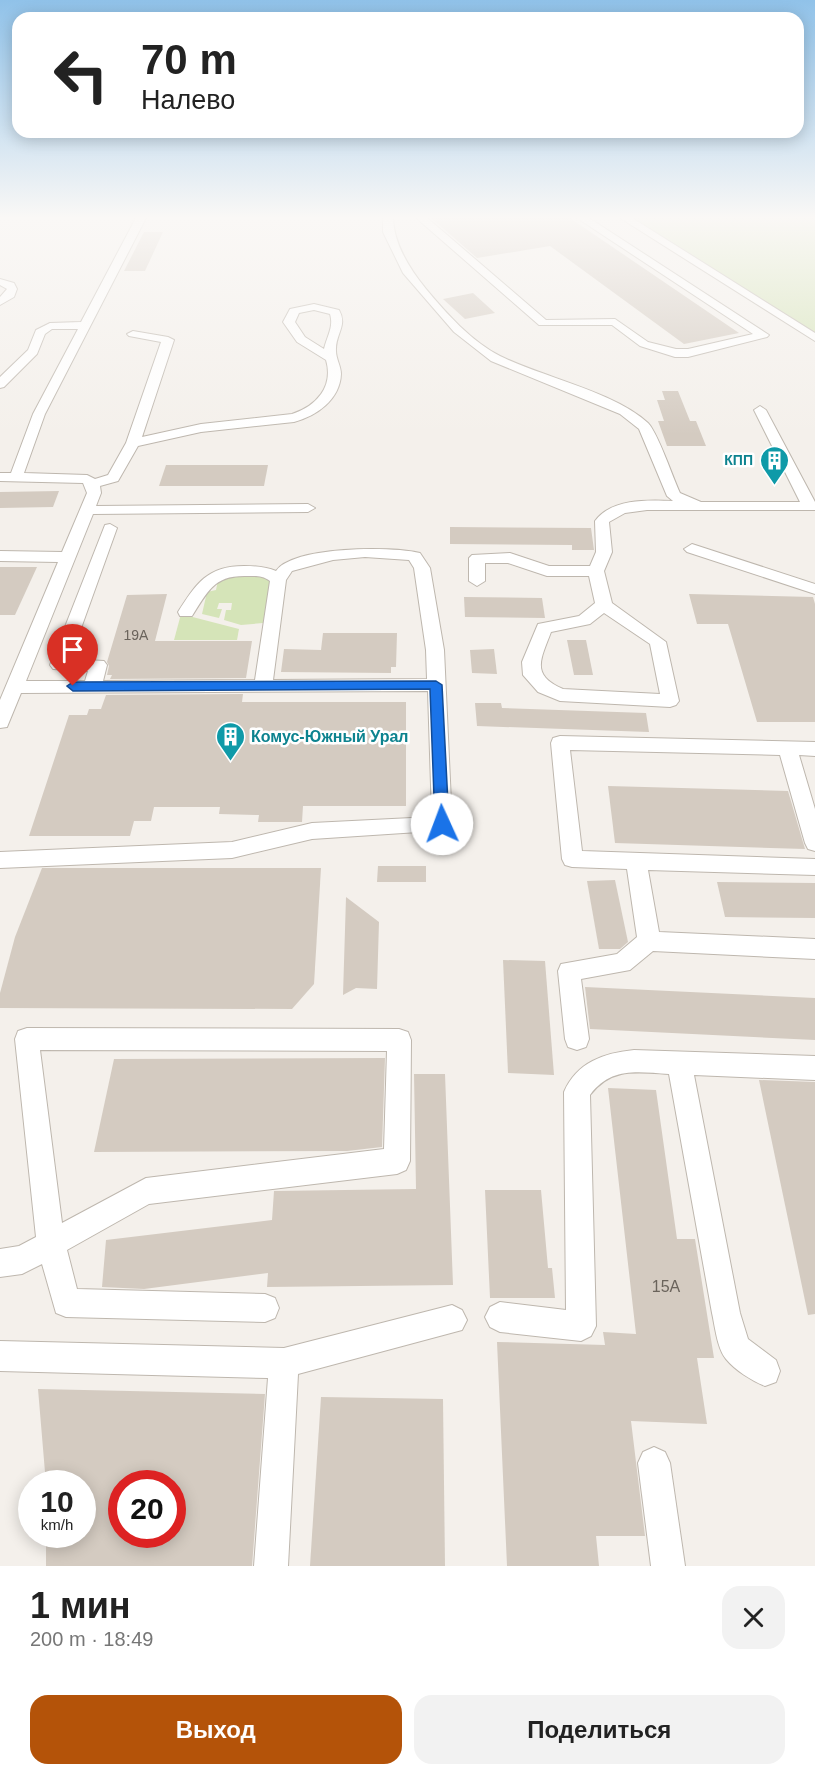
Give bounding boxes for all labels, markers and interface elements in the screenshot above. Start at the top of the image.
icon: left [42,36,120,114]
text: 70 m [141,36,237,83]
text: Налево [141,85,235,115]
building icon: КПП [758,444,790,486]
place label: КПП [724,452,753,468]
pin [47,624,98,686]
house number: 19А [124,627,149,643]
icon: arrive [56,633,89,666]
building icon: Комус-Южный Урал [214,720,246,762]
place label: Комус-Южный Урал [251,728,409,745]
position arrow [410,792,474,856]
house number: 15А [652,1278,681,1295]
speed limit sign: 20 [108,1470,186,1548]
text: 10 [40,1485,74,1518]
text: km/h [41,1516,73,1533]
text: 1 мин [30,1585,131,1626]
button: close [722,1586,785,1649]
text: 200 m · 18:49 [30,1628,153,1650]
button: Выход [30,1695,402,1764]
button: Поделиться [414,1695,785,1764]

